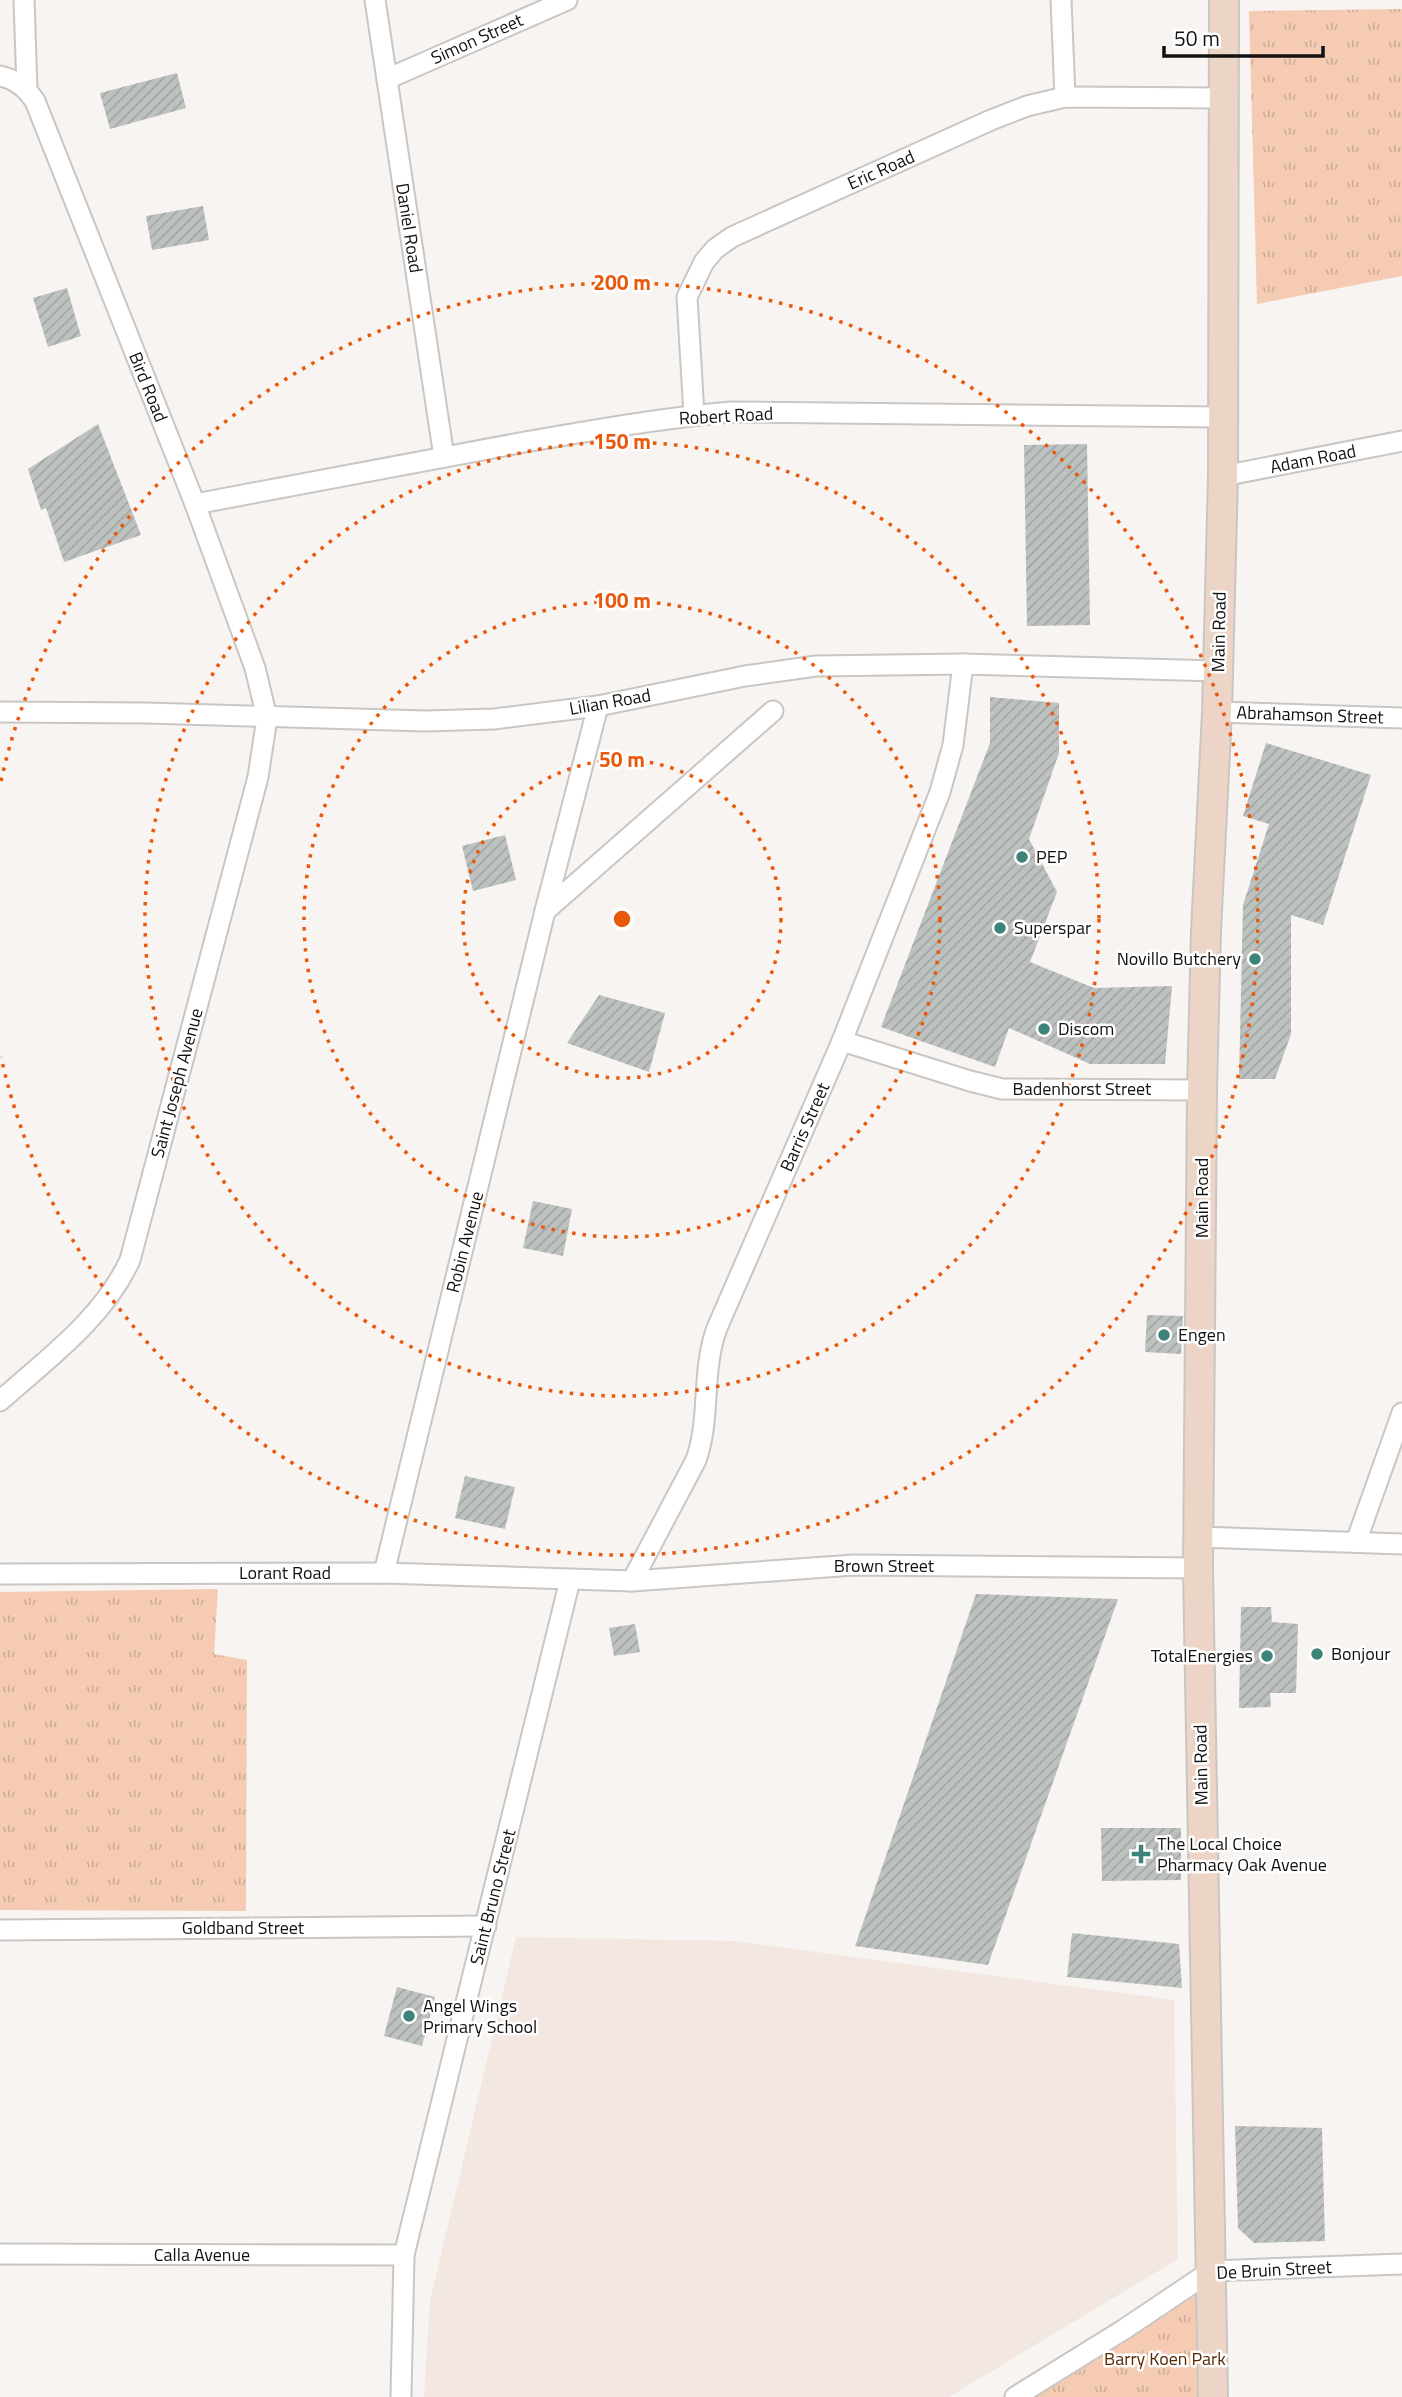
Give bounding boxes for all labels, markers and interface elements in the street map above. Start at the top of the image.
street label: Simon Street [426,6,528,71]
scale bar [1164,14,1323,58]
text: 50 m [1174,22,1220,54]
street label: Eric Road [843,143,919,196]
street label: Daniel Road [389,181,430,275]
text: 200 m [593,266,651,298]
street label: Bird Road [122,348,175,426]
street label: Robert Road [678,400,774,431]
text: 150 m [593,425,651,457]
street label: Adam Road [1268,437,1358,480]
text: 100 m [593,584,651,616]
street label: Main Road [1204,591,1233,673]
street label: Lilian Road [567,681,653,722]
street label: Abrahamson Street [1236,698,1385,731]
text: 50 m [599,743,645,775]
place label: PEP [1036,843,1068,870]
marker: PEP [1014,849,1030,865]
centre of rings [610,907,634,931]
place label: Superspar [1014,914,1091,941]
marker: Superspar [992,920,1008,936]
place label: Novillo Butchery [1117,945,1241,972]
marker: Novillo Butchery [1247,951,1263,967]
street label: Saint Joseph Avenue [144,1005,210,1161]
place label: Discom [1058,1015,1114,1042]
marker: Discom [1036,1021,1052,1037]
street label: Badenhorst Street [1013,1075,1152,1102]
street label: Barris Street [773,1077,837,1176]
street label: Main Road [1188,1158,1215,1238]
street label: Robin Avenue [439,1188,490,1295]
place label: Engen [1178,1321,1226,1348]
marker: Engen [1156,1327,1172,1343]
street label: Brown Street [834,1552,935,1579]
street label: Lorant Road [239,1559,331,1586]
place label: Bonjour [1331,1640,1391,1667]
place label: TotalEnergies [1151,1642,1253,1669]
marker: Bonjour [1309,1646,1325,1662]
marker: TotalEnergies [1259,1648,1275,1664]
street label: Main Road [1186,1724,1215,1806]
street label: Saint Bruno Street [463,1826,523,1968]
place label: The Local Choice Pharmacy Oak Avenue [1157,1830,1327,1878]
marker: The Local Choice Pharmacy Oak Avenue [1131,1844,1151,1864]
street label: Goldband Street [182,1914,305,1941]
place label: Angel Wings Primary School [423,1992,537,2040]
marker: Angel Wings Primary School [401,2008,417,2024]
street label: Calla Avenue [154,2241,250,2268]
street label: De Bruin Street [1216,2253,1333,2286]
park label: Barry Koen Park [1104,2345,1226,2372]

